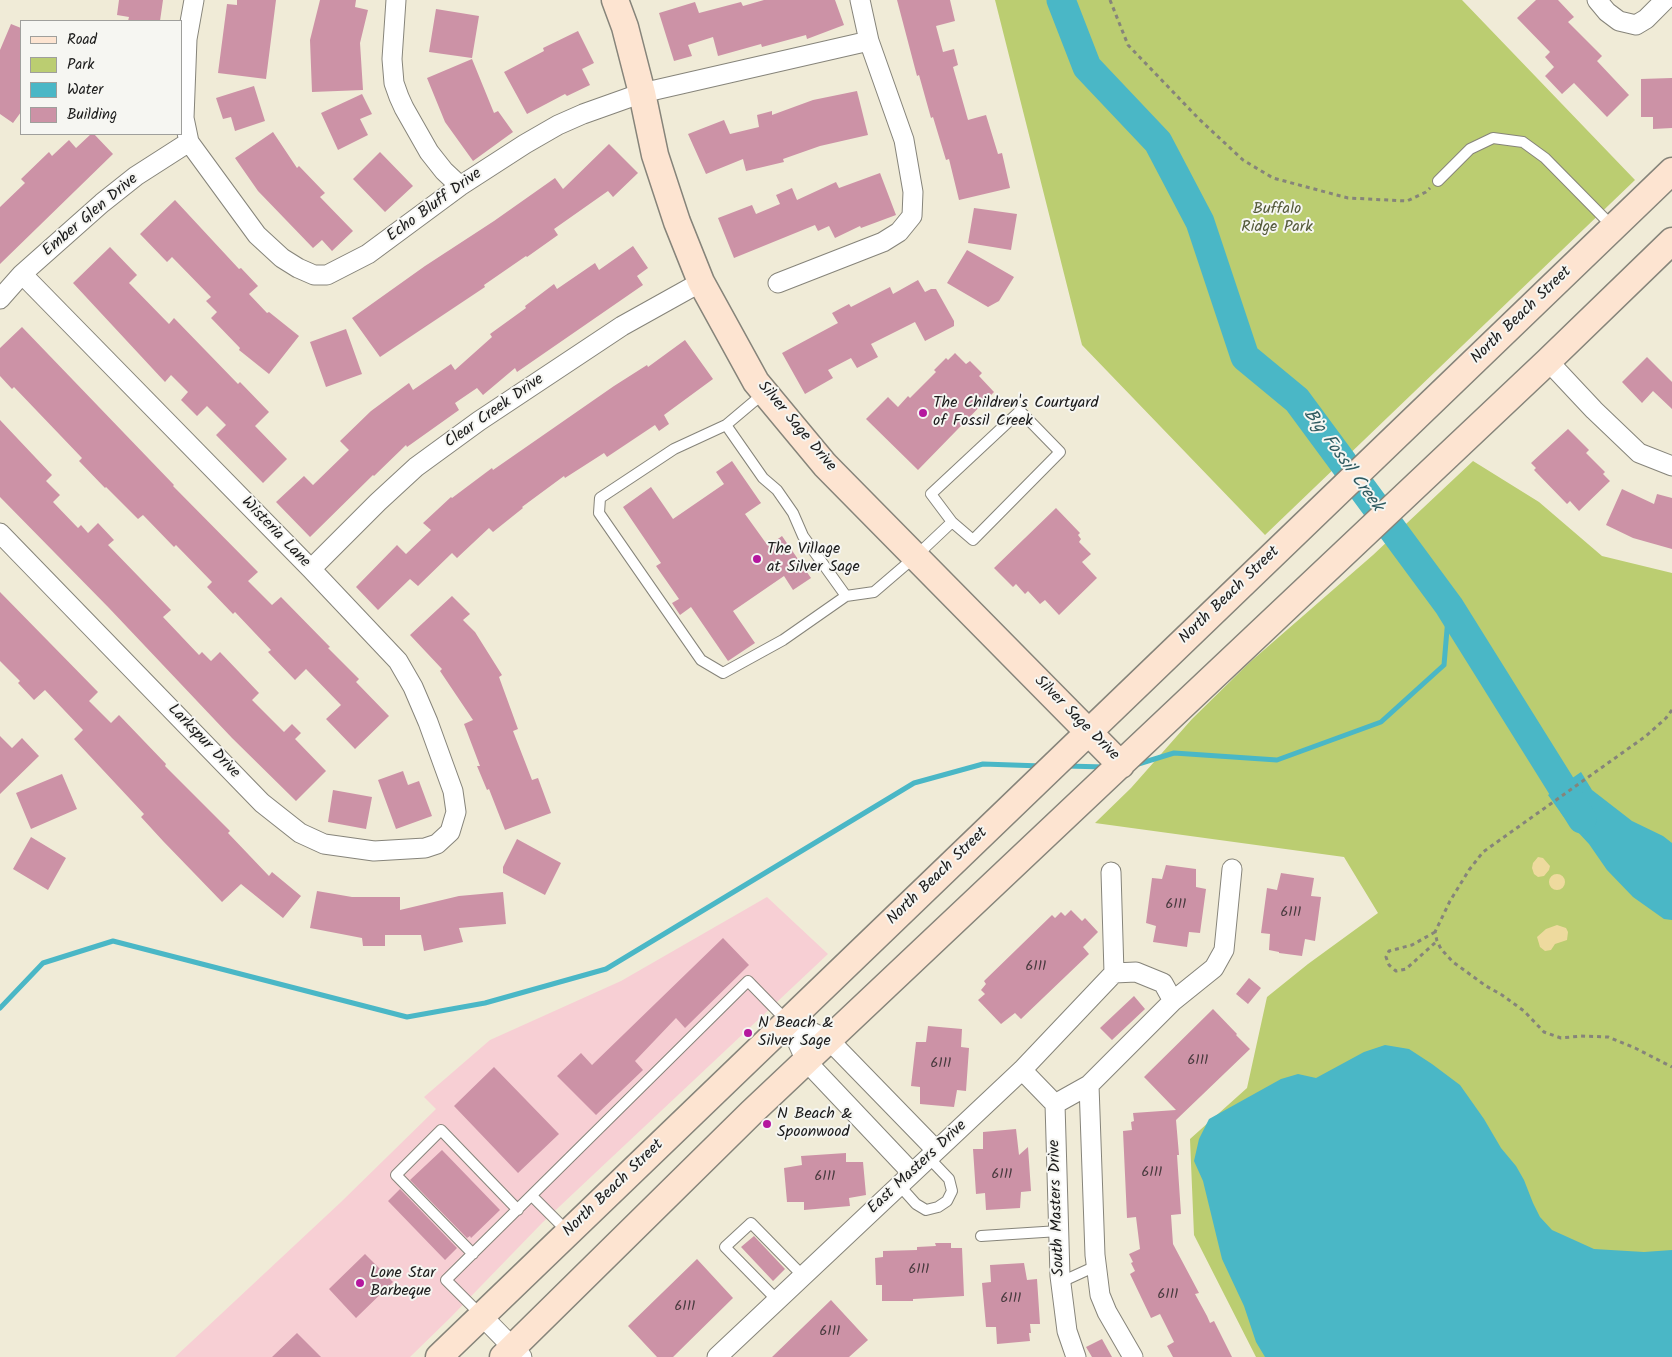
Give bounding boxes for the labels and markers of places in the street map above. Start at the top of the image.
place label: The Children's Courtyard of Fossil Creek [933,394,1099,432]
marker: The Children's Courtyard of Fossil Creek [917,407,929,419]
place label: The Village at Silver Sage [767,540,860,578]
marker: The Village at Silver Sage [751,553,763,565]
place label: N Beach & Silver Sage [758,1014,834,1052]
marker: N Beach & Silver Sage [742,1027,754,1039]
place label: N Beach & Spoonwood [777,1105,853,1143]
marker: N Beach & Spoonwood [761,1118,773,1130]
place label: Lone Star Barbeque [370,1264,436,1302]
marker: Lone Star Barbeque [354,1277,366,1289]

